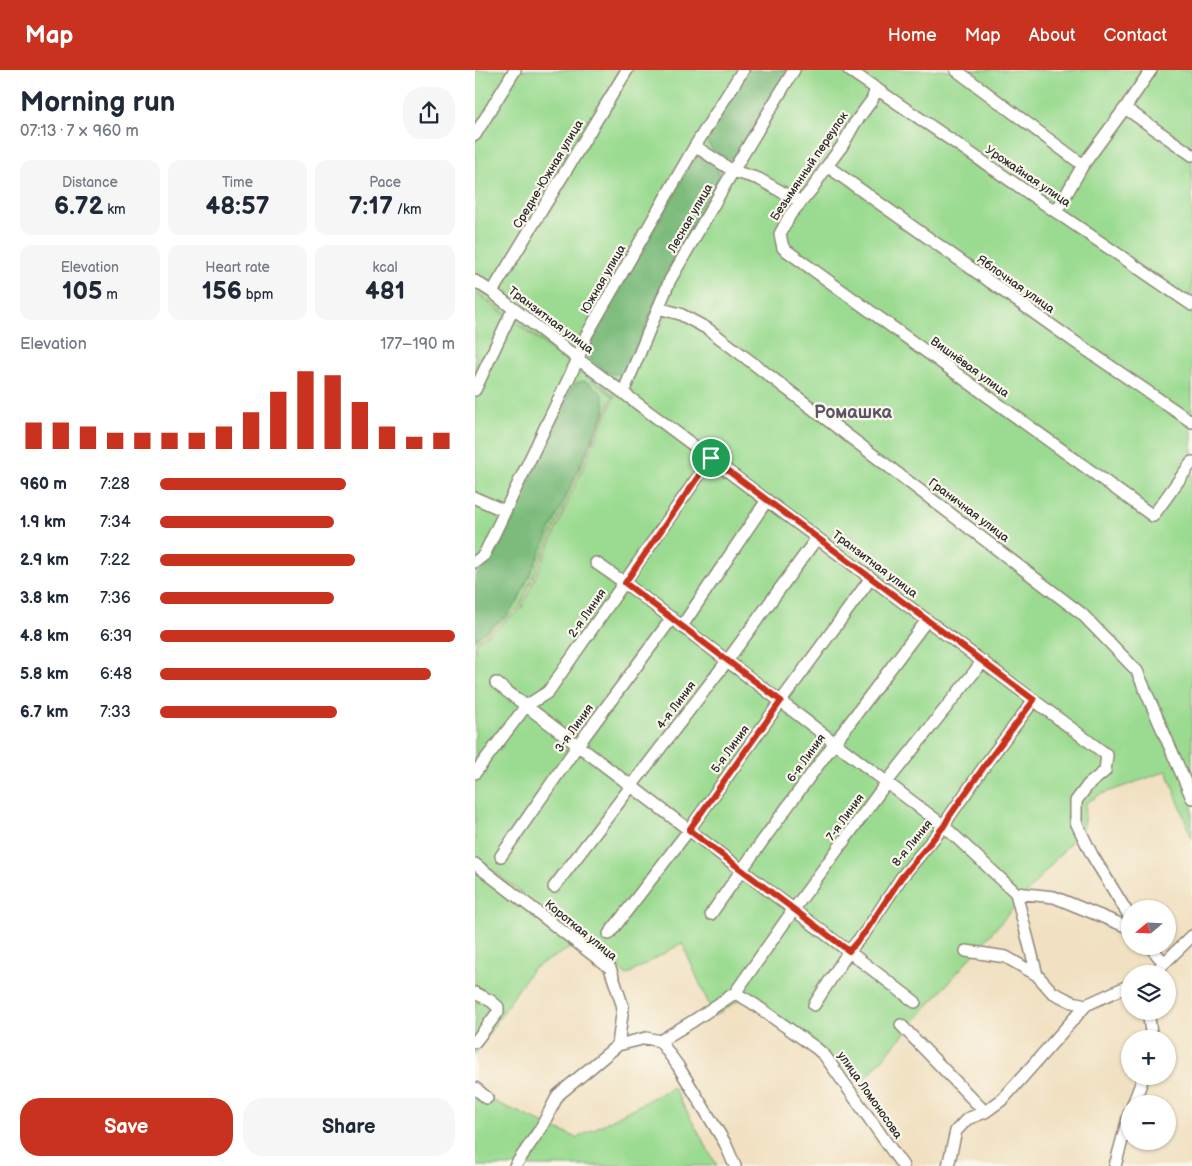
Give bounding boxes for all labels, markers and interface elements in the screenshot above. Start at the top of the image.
text: Map [25,21,73,50]
text: Home [888,25,937,46]
text: Map [965,25,1001,46]
text: About [1029,25,1076,46]
text: Contact [1104,25,1167,46]
text: Morning run [20,86,175,119]
button: share [403,87,455,139]
street label: Безымянный переулок [767,108,852,224]
street label: Средне-Южная улица [510,117,587,231]
text: 07:13 · 7 × 960 m [20,122,139,141]
street label: Урожайная улица [982,142,1073,211]
text: Distance [62,174,118,191]
text: Time [222,174,253,191]
text: Pace [369,174,401,191]
street label: Лесная улица [664,181,716,256]
text: 6.72 [54,191,103,222]
text: 48:57 [206,191,269,222]
text: 7:17 [349,191,393,222]
text: km [103,201,126,218]
text: /km [393,201,422,218]
street label: Южная улица [578,242,629,316]
street label: Яблочная улица [974,252,1057,317]
text: Elevation [61,259,119,276]
text: Heart rate [205,259,270,276]
text: kcal [373,259,398,276]
text: 105 [62,276,102,307]
text: 156 [202,276,242,307]
text: 481 [365,276,405,307]
street label: Транзитная улица [505,284,596,357]
text: m [102,286,118,303]
text: bpm [242,286,273,303]
street label: Вишнёвая улица [928,334,1012,401]
text: Elevation [20,335,87,354]
text: 177–190 m [380,335,455,354]
district label: Ромашка [814,402,893,423]
pin [690,437,732,479]
icon: arrive [697,444,725,472]
text: 960 m [20,475,67,494]
text: 7:28 [100,475,130,494]
street label: Граничная улица [925,475,1012,546]
text: 1.9 km [20,513,66,532]
text: 7:34 [100,513,131,532]
street label: Транзитная улица [829,528,920,601]
text: 2.9 km [20,551,69,570]
text: 7:22 [100,551,130,570]
street label: 2-я Линия [565,586,610,640]
text: 3.8 km [20,589,69,608]
text: 7:36 [100,589,131,608]
text: 4.8 km [20,627,69,646]
text: 6:39 [100,627,132,646]
text: 5.8 km [20,665,69,684]
text: 6:48 [100,665,132,684]
street label: 4-я Линия [654,678,699,732]
street label: 3-я Линия [552,701,597,755]
text: 6.7 km [20,703,68,722]
text: 7:33 [100,703,131,722]
street label: 5-я Линия [708,722,753,776]
street label: 6-я Линия [784,731,829,785]
street label: 7-я Линия [823,791,868,844]
street label: 8-я Линия [889,817,936,870]
street label: Короткая улица [541,897,620,964]
north arrow [1121,900,1176,955]
map controls [1121,900,1176,1150]
button: layers [1121,965,1176,1020]
button: + [1121,1030,1176,1085]
street label: улица Ломоносова [834,1049,905,1142]
button: − [1121,1095,1176,1150]
button: Save [20,1098,233,1156]
button: Share [243,1098,455,1156]

